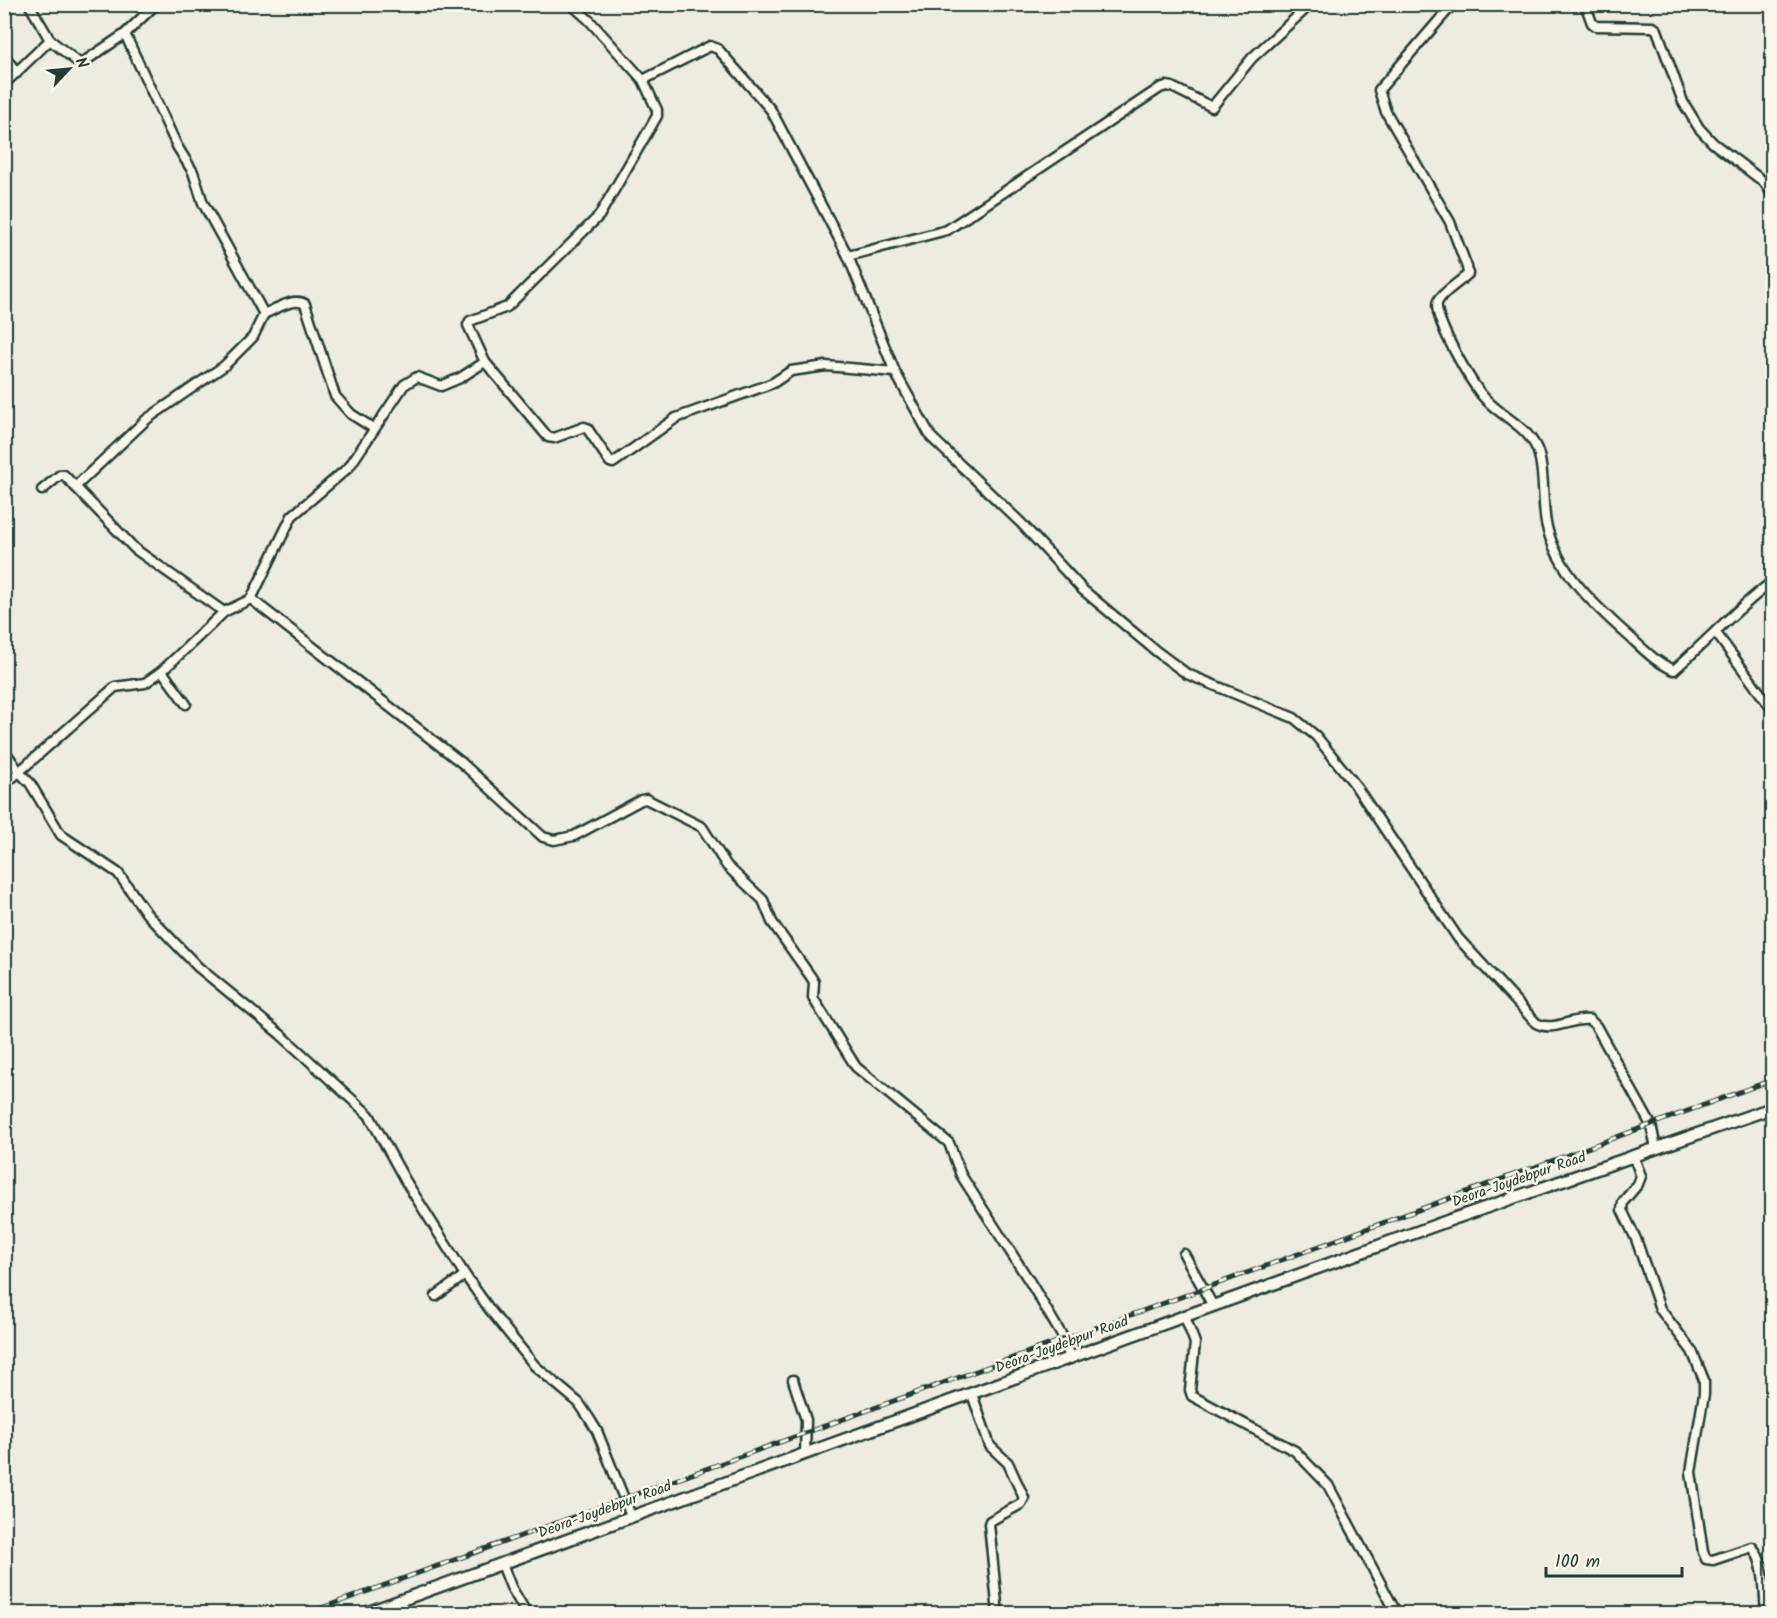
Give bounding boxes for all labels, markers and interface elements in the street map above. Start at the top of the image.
north arrow [39,39,99,99]
text: N [68,53,95,73]
street label: Deora-Joydebpur Road [1449,1146,1590,1214]
street label: Deora-Joydebpur Road [992,1310,1133,1380]
street label: Deora-Joydebpur Road [535,1475,676,1545]
scale bar [1546,1540,1682,1578]
text: 100 m [1555,1548,1600,1577]

